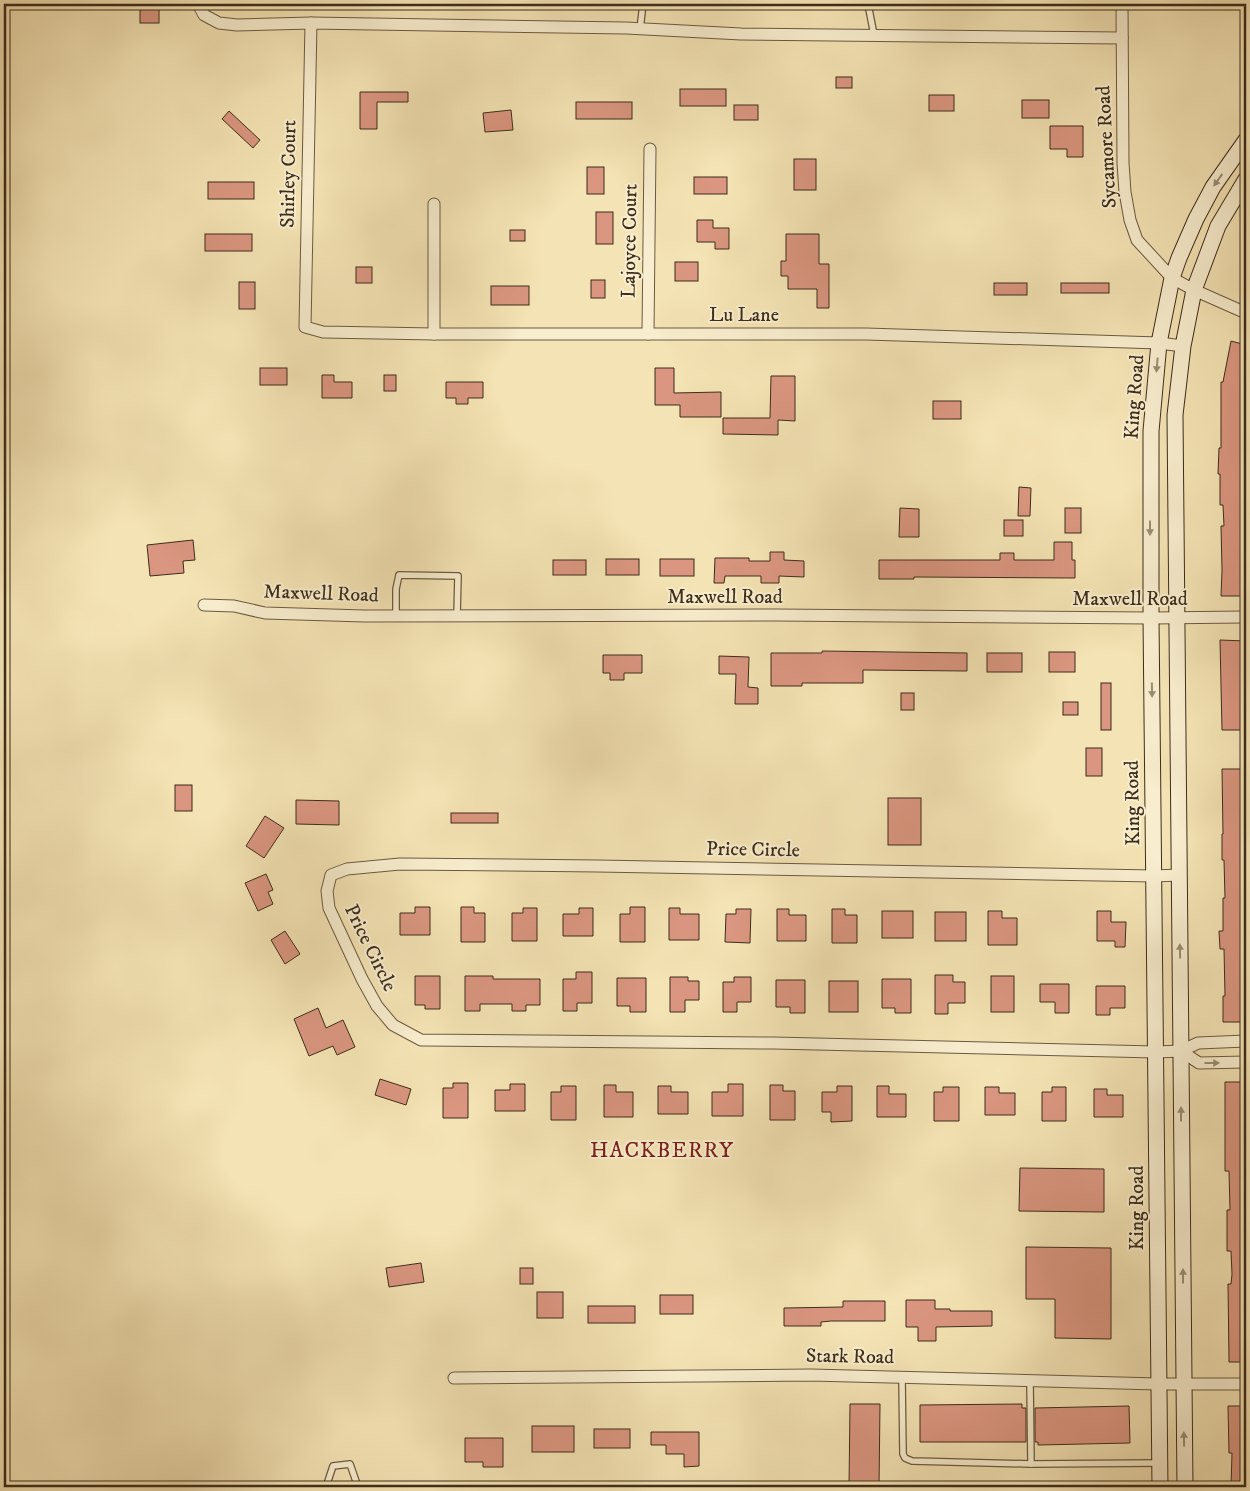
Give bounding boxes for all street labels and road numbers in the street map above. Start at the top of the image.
street label: Sycamore Road [1091,85,1123,209]
street label: Shirley Court [276,120,302,228]
street label: Lajoyce Court [617,184,643,298]
street label: Lu Lane [709,303,779,328]
street label: King Road [1120,354,1150,440]
street label: Maxwell Road [263,579,379,609]
street label: Maxwell Road [667,585,783,610]
street label: Maxwell Road [1072,587,1188,612]
street label: King Road [1120,760,1146,846]
street label: Price Circle [706,837,800,863]
street label: Price Circle [338,900,402,996]
street label: King Road [1125,1165,1150,1251]
street label: Stark Road [806,1344,894,1370]

